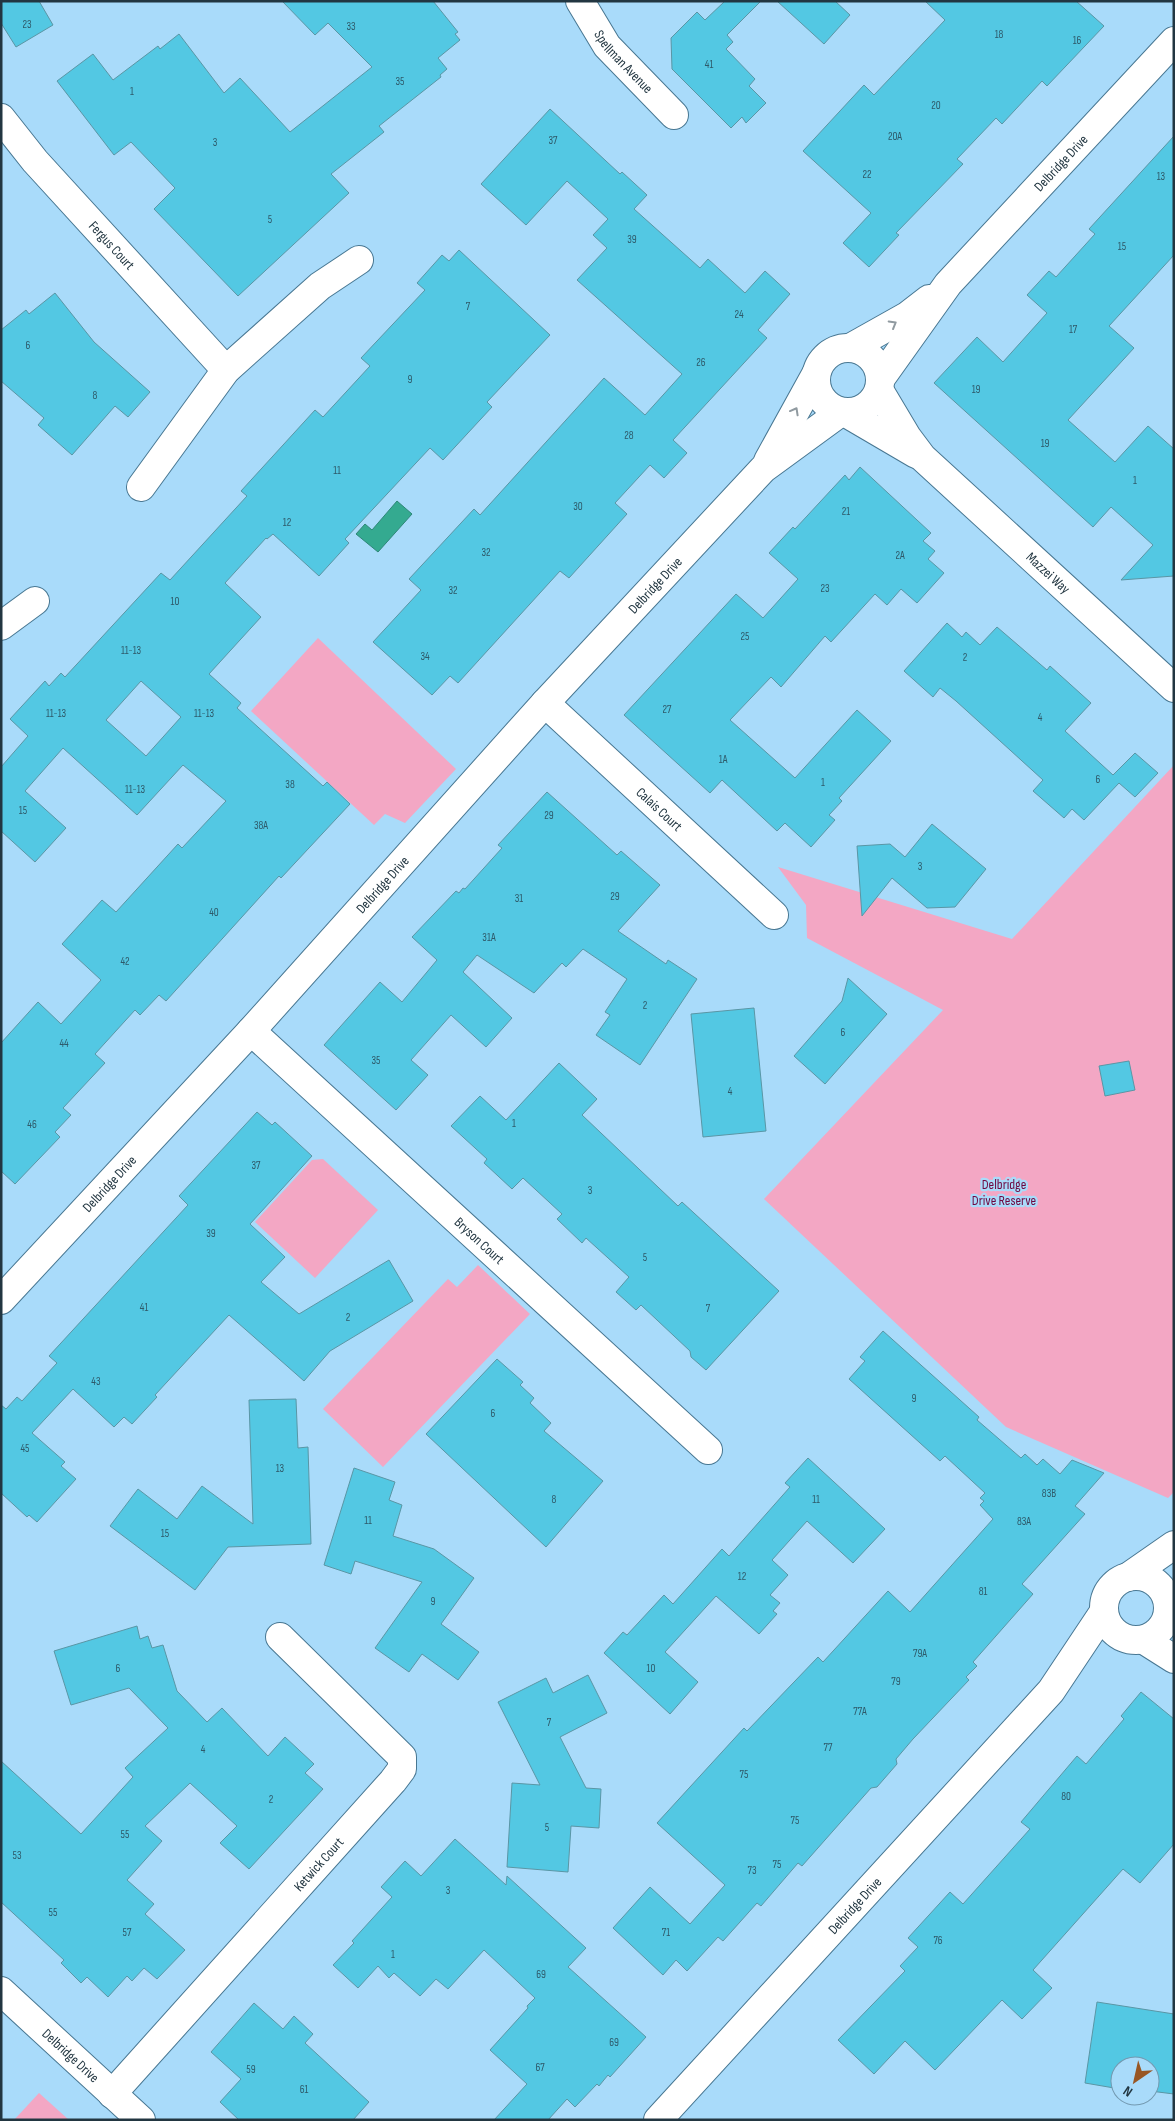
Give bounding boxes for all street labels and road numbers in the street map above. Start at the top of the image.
street label: Spellman Avenue [590,27,656,97]
street label: Delbridge Drive [1031,131,1092,195]
street label: Fergus Court [85,218,138,273]
street label: Mazzei Way [1022,549,1074,598]
street label: Delbridge Drive [625,553,686,617]
street label: Calais Court [633,784,686,835]
street label: Delbridge Drive [353,853,413,917]
street label: Delbridge Drive [79,1152,140,1216]
street label: Bryson Court [451,1214,508,1268]
street label: Ketwick Court [290,1834,347,1895]
street label: Delbridge Drive [825,1874,885,1938]
street label: Delbridge Drive [39,2025,103,2086]

